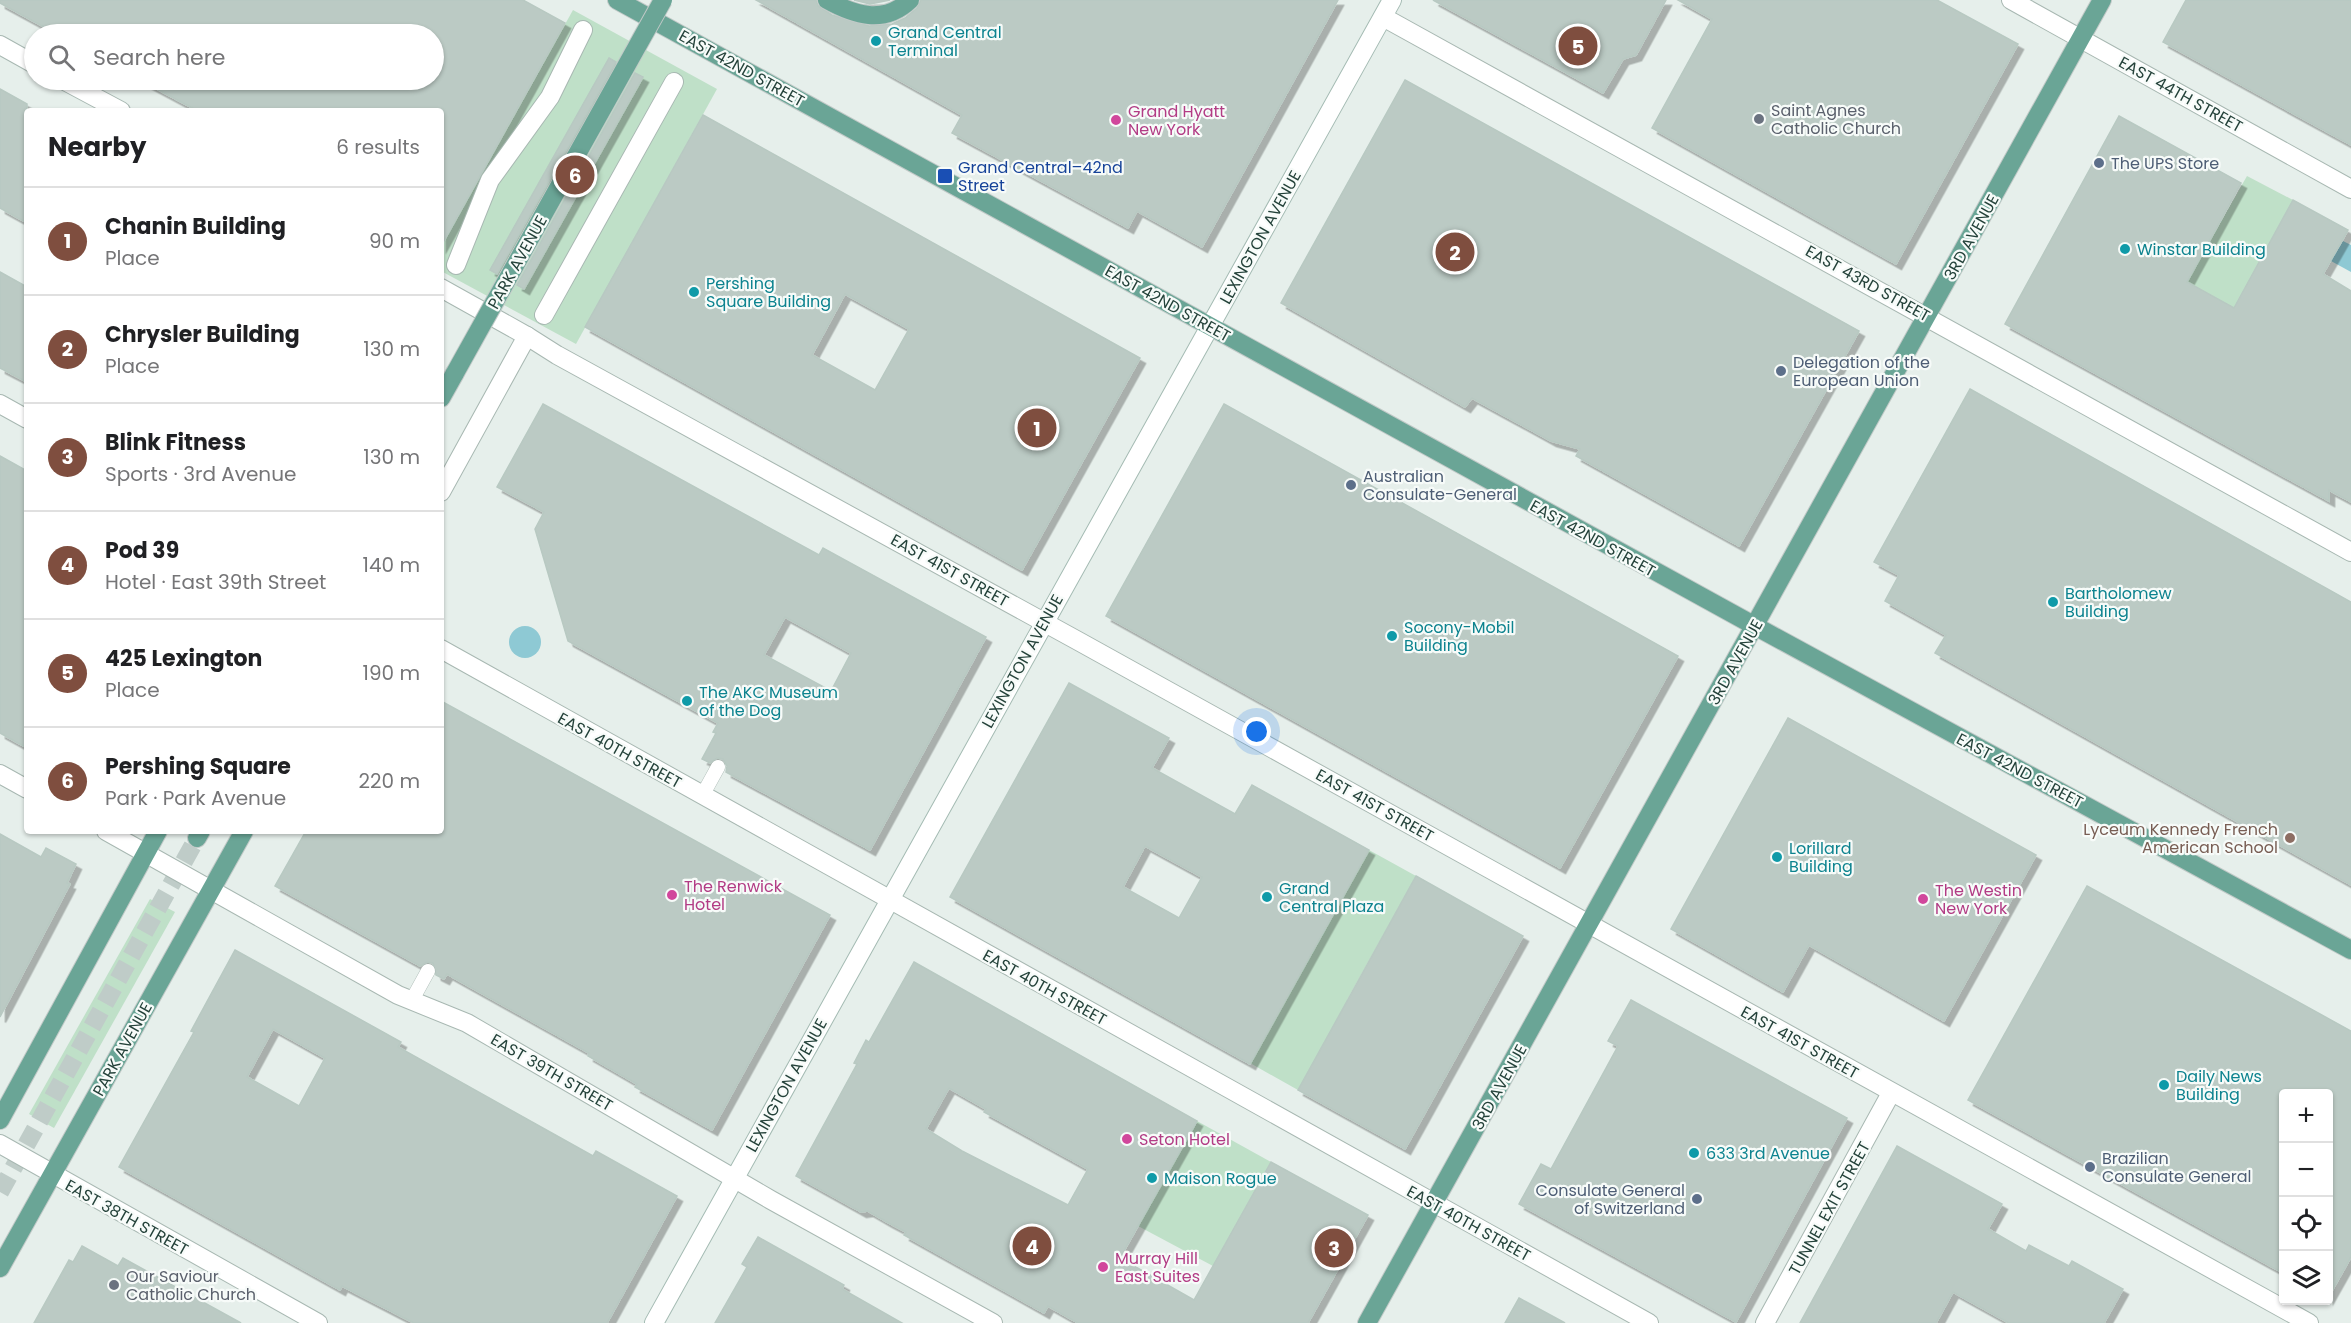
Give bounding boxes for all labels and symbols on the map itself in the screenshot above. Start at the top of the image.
place label: Grand Central Terminal [888,21,1002,62]
street label: EAST 42ND STREET [675,24,809,113]
pin: 5 [1558,24,1598,68]
marker: Grand Central Terminal [869,34,883,48]
street label: EAST 44TH STREET [2115,51,2247,138]
place label: Saint Agnes Catholic Church [1771,99,1901,140]
place label: Grand Hyatt New York [1128,100,1225,141]
marker: Saint Agnes Catholic Church [1752,112,1766,126]
marker: Grand Hyatt New York [1109,113,1123,127]
pin: 6 [556,152,594,198]
place label: The UPS Store [2111,152,2219,175]
place label: Grand Central–42nd Street [958,156,1123,197]
marker: The UPS Store [2092,156,2106,170]
street label: LEXINGTON AVENUE [1214,166,1307,308]
marker: Grand Central–42nd Street [936,167,954,185]
street label: 3RD AVENUE [1938,190,2004,284]
street label: PARK AVENUE [482,211,553,313]
pin: 2 [1436,230,1474,274]
place label: Winstar Building [2137,238,2266,261]
street label: EAST 43RD STREET [1801,240,1934,327]
marker: Winstar Building [2118,242,2132,256]
street label: EAST 42ND STREET [1101,259,1235,348]
place label: Pershing Square Building [706,272,831,313]
marker: Pershing Square Building [687,285,701,299]
place label: Delegation of the European Union [1793,351,1930,392]
marker: Delegation of the European Union [1774,364,1788,378]
pin: 1 [1018,406,1056,450]
place label: Australian Consulate-General [1363,465,1517,506]
marker: Australian Consulate-General [1344,478,1358,492]
street label: EAST 42ND STREET [1526,494,1660,583]
street label: EAST 41ST STREET [887,528,1013,613]
place label: Bartholomew Building [2065,582,2172,623]
street label: LEXINGTON AVENUE [976,590,1069,732]
marker: Bartholomew Building [2046,595,2060,609]
street label: 3RD AVENUE [1702,615,1768,709]
place label: Socony-Mobil Building [1404,616,1514,657]
marker: Socony-Mobil Building [1385,629,1399,643]
place label: The AKC Museum of the Dog [699,681,838,722]
marker: The AKC Museum of the Dog [680,694,694,708]
street label: EAST 40TH STREET [554,707,686,794]
your location [1242,717,1271,746]
street label: EAST 42ND STREET [1952,727,2087,814]
street label: EAST 41ST STREET [1312,763,1438,848]
place label: Lyceum Kennedy French American School [2083,818,2278,859]
marker: Lyceum Kennedy French American School [2283,831,2297,845]
place label: Lorillard Building [1789,837,1853,878]
marker: Lorillard Building [1770,850,1784,864]
place label: The Renwick Hotel [684,875,783,916]
place label: Grand Central Plaza [1279,877,1384,918]
place label: The Westin New York [1935,879,2022,920]
marker: The Renwick Hotel [665,888,679,902]
marker: Grand Central Plaza [1260,890,1274,904]
marker: The Westin New York [1916,892,1930,906]
street label: EAST 40TH STREET [979,944,1111,1031]
street label: PARK AVENUE [87,998,158,1100]
street label: EAST 41ST STREET [1737,1000,1863,1085]
street label: LEXINGTON AVENUE [740,1014,833,1156]
street label: EAST 39TH STREET [486,1028,617,1117]
street label: 3RD AVENUE [1466,1040,1532,1134]
place label: Daily News Building [2176,1065,2262,1106]
marker: Daily News Building [2157,1078,2171,1092]
place label: Seton Hotel [1139,1128,1230,1151]
marker: Seton Hotel [1120,1132,1134,1146]
street label: TUNNEL EXIT STREET [1783,1137,1876,1279]
place label: 633 3rd Avenue [1706,1142,1830,1165]
marker: 633 3rd Avenue [1687,1146,1701,1160]
place label: Brazilian Consulate General [2102,1147,2251,1188]
marker: Brazilian Consulate General [2083,1160,2097,1174]
place label: Maison Rogue [1164,1167,1277,1190]
marker: Maison Rogue [1145,1171,1159,1185]
street label: EAST 38TH STREET [61,1174,193,1261]
place label: Consulate General of Switzerland [1536,1179,1685,1220]
street label: EAST 40TH STREET [1403,1180,1535,1267]
marker: Consulate General of Switzerland [1690,1192,1704,1206]
pin: 4 [1012,1224,1052,1268]
pin: 3 [1314,1226,1354,1270]
place label: Murray Hill East Suites [1115,1247,1200,1288]
marker: Murray Hill East Suites [1096,1260,1110,1274]
place label: Our Saviour Catholic Church [126,1265,256,1306]
marker: Our Saviour Catholic Church [107,1278,121,1292]

